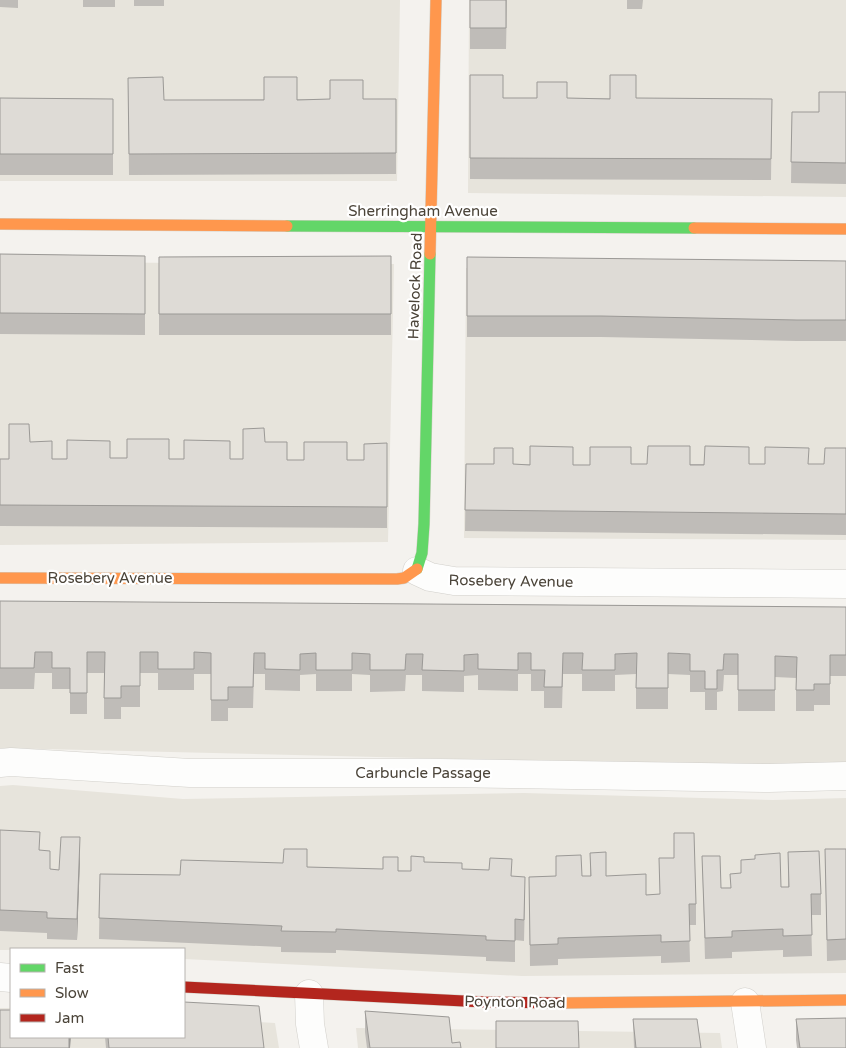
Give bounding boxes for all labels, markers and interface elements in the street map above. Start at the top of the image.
street label: Sherringham Avenue [348,202,498,220]
street label: Havelock Road [404,232,426,340]
street label: Rosebery Avenue [48,569,172,587]
street label: Rosebery Avenue [448,571,574,591]
street label: Carbuncle Passage [355,764,491,782]
legend [10,948,185,1038]
text: Fast [55,959,85,977]
text: Slow [55,984,89,1002]
street label: Poynton Road [464,992,566,1012]
text: Jam [55,1009,84,1027]

